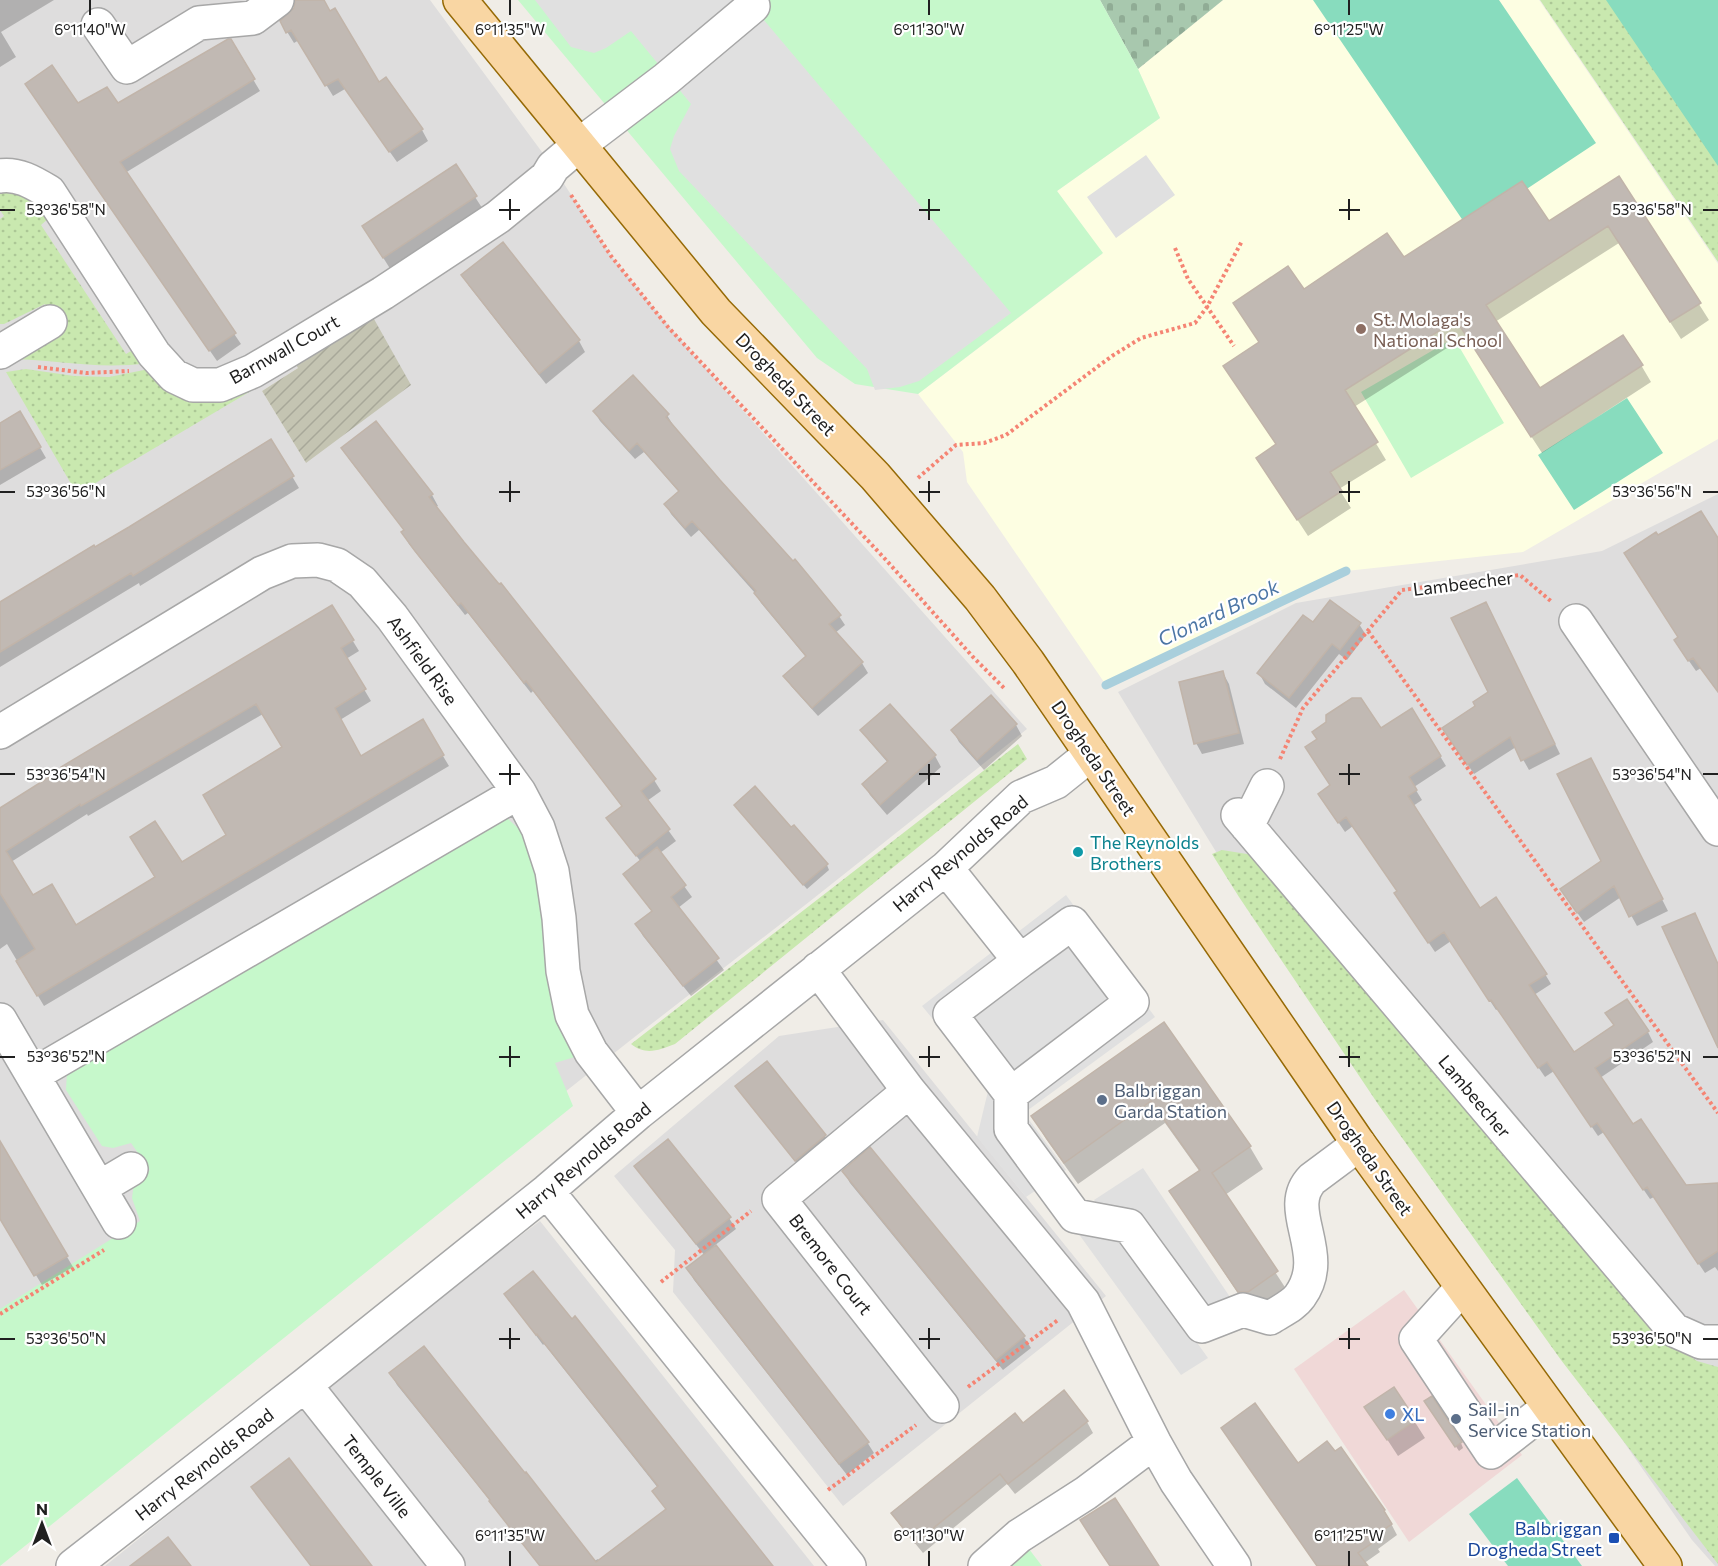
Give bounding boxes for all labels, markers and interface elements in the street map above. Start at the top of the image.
text: 6°11'40"W [54,20,126,38]
text: 6°11'35"W [475,20,545,38]
text: 6°11'30"W [893,20,965,38]
text: 6°11'25"W [1314,20,1384,38]
text: 53°36'58"N [26,200,106,218]
text: 53°36'58"N [1612,200,1692,218]
place label: St. Molaga's National School [1373,308,1502,351]
street label: Barnwall Court [225,310,343,388]
marker: St. Molaga's National School [1354,322,1368,336]
street label: Drogheda Street [731,328,841,440]
text: 53°36'56"N [26,482,106,500]
text: 53°36'56"N [1612,482,1692,500]
street label: Lambeecher [1412,566,1514,600]
water label: Clonard Brook [1154,573,1283,651]
street label: Ashfield Rise [383,611,463,709]
street label: Drogheda Street [1047,696,1141,820]
text: 53°36'54"N [26,765,106,783]
text: 53°36'54"N [1612,765,1692,783]
street label: Harry Reynolds Road [888,790,1032,916]
place label: The Reynolds Brothers [1090,831,1199,874]
marker: The Reynolds Brothers [1071,845,1085,859]
text: 53°36'52"N [27,1047,105,1065]
text: 53°36'52"N [1613,1047,1691,1065]
street label: Lambeecher [1434,1050,1516,1142]
place label: Balbriggan Garda Station [1114,1079,1227,1122]
marker: Balbriggan Garda Station [1095,1093,1109,1107]
street label: Harry Reynolds Road [511,1097,655,1223]
street label: Drogheda Street [1322,1097,1418,1219]
street label: Bremore Court [785,1209,877,1319]
text: 53°36'50"N [26,1329,106,1347]
text: 53°36'50"N [1612,1329,1692,1347]
place label: Sail-in Service Station [1468,1398,1591,1441]
street label: Harry Reynolds Road [130,1403,278,1525]
place label: XL [1402,1403,1425,1425]
marker: XL [1383,1407,1397,1421]
marker: Sail-in Service Station [1449,1412,1463,1426]
street label: Temple Ville [338,1430,416,1522]
north arrow [12,1494,72,1554]
text: N [36,1499,48,1518]
place label: Balbriggan Drogheda Street [1467,1517,1602,1560]
text: 6°11'35"W [475,1526,545,1544]
text: 6°11'30"W [893,1526,965,1544]
text: 6°11'25"W [1314,1526,1384,1544]
marker: Balbriggan Drogheda Street [1607,1531,1621,1545]

